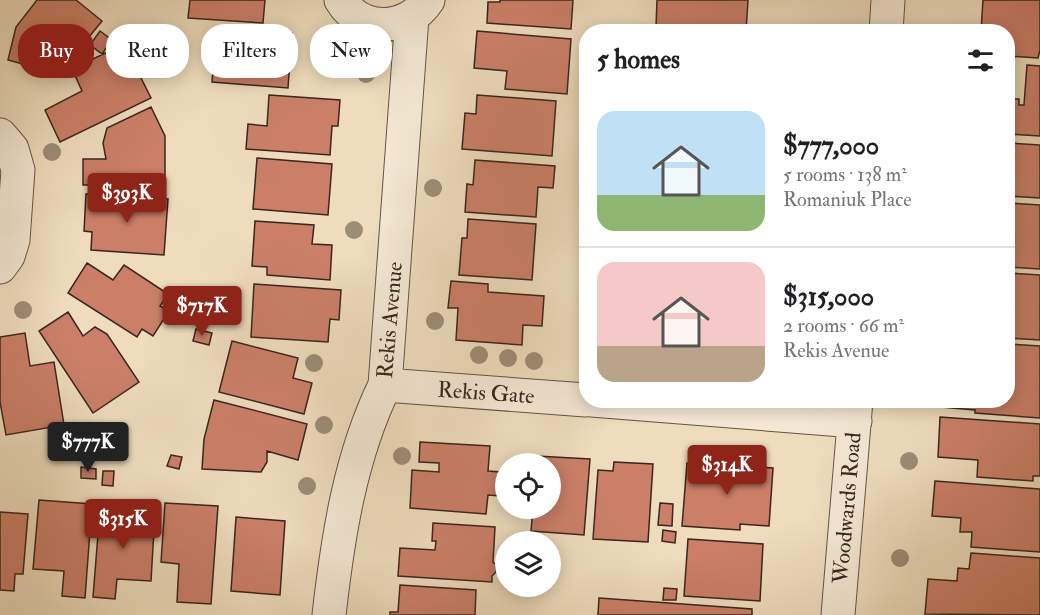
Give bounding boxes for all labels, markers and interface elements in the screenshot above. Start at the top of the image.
chip: Buy [18,24,94,78]
chip: Rent [106,24,189,78]
chip: Filters [201,24,298,78]
chip: New [310,24,392,78]
text: 5 homes [597,44,680,76]
icon: filters [964,44,997,77]
text: $777,000 [783,130,879,162]
icon: home [645,135,717,207]
text: 5 rooms · 138 m² [783,162,907,187]
pin: $393K [85,173,169,224]
text: $393K [102,180,152,205]
text: Romaniuk Place [783,187,912,212]
street label: Rekis Avenue [371,260,409,380]
text: $315,000 [783,281,874,313]
pin: $717K [160,286,244,337]
icon: home [645,286,717,358]
text: $717K [177,293,227,318]
text: 2 rooms · 66 m² [783,313,904,338]
text: Rekis Avenue [783,338,889,363]
street label: Rekis Gate [437,376,535,410]
pin: $777K [46,422,130,473]
text: $777K [62,429,114,454]
street label: Woodwards Road [826,431,868,586]
pin: $314K [685,445,769,496]
text: $314K [702,452,752,477]
map controls [495,453,561,597]
button: locate [495,453,561,519]
pin: $315K [81,499,165,550]
text: $315K [99,506,147,531]
button: layers [495,531,561,597]

